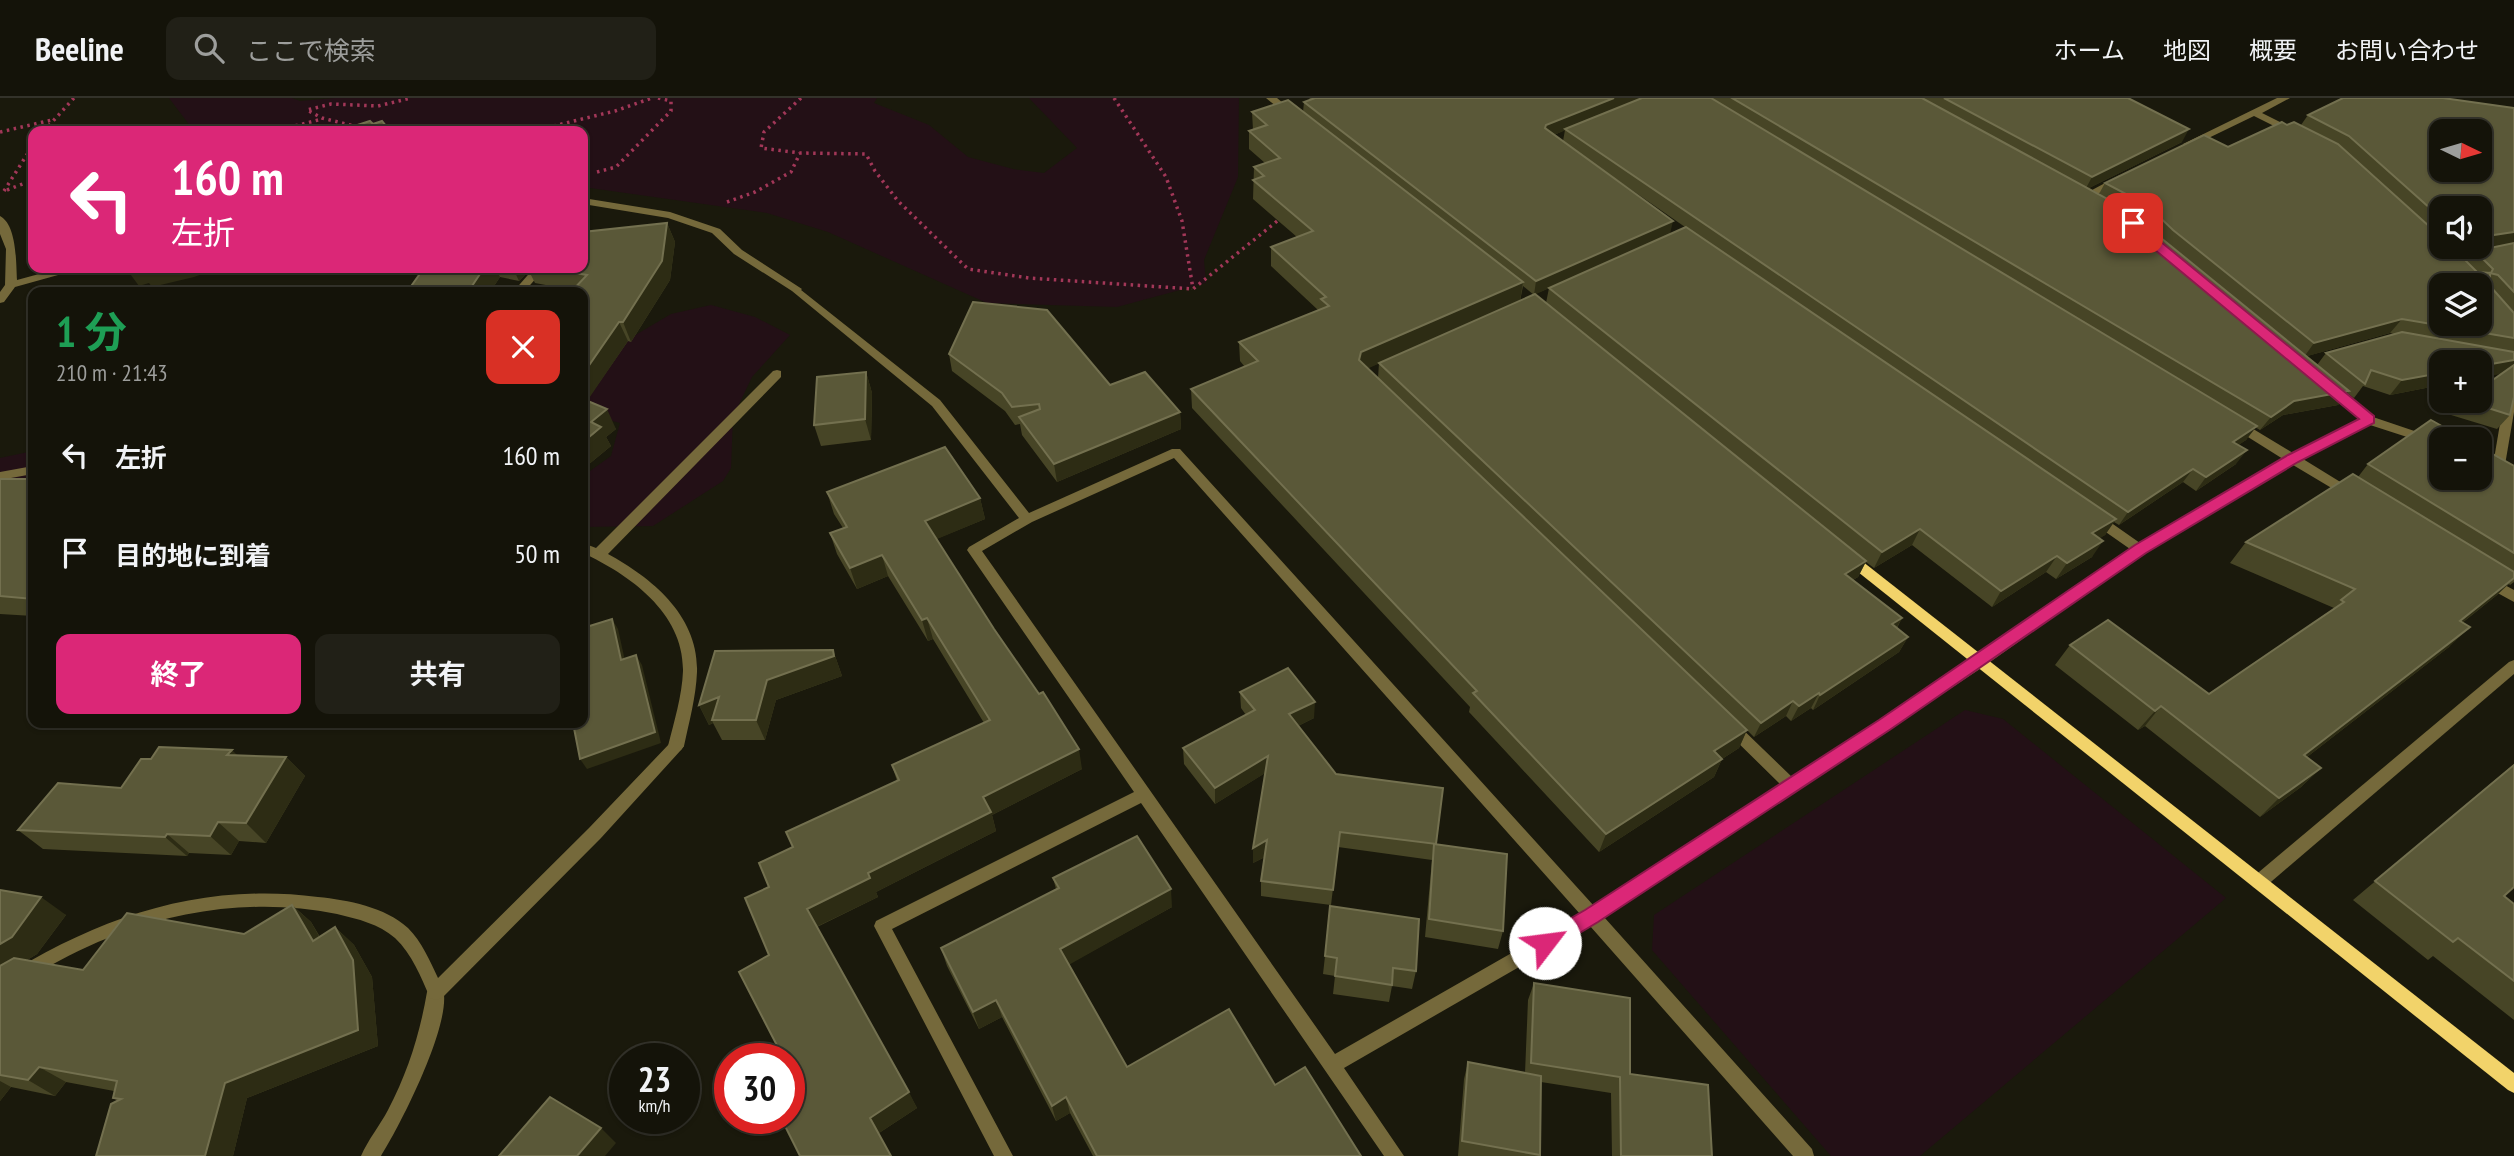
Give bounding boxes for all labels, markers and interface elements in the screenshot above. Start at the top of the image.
search box [166,17,656,80]
text: Beeline [35,27,124,70]
icon: search [190,29,228,67]
text: ここで検索 [246,34,376,67]
text: ホーム [2054,35,2125,66]
text: 地図 [2163,35,2211,66]
text: 概要 [2249,35,2297,66]
text: お問い合わせ [2335,35,2479,66]
north arrow [2429,119,2492,182]
map controls [2429,119,2492,490]
text: 160 m [171,145,284,209]
icon: left [56,154,147,245]
pin [2103,193,2163,253]
button: sound [2429,196,2492,259]
icon: arrive [2114,204,2152,242]
text: 左折 [171,211,235,253]
button: layers [2429,273,2492,336]
text: 1 分 [56,304,127,359]
button: close [486,310,560,384]
button: + [2429,350,2492,413]
text: 210 m · 21:43 [56,358,168,387]
button: − [2429,427,2492,490]
icon: left [56,436,94,474]
text: 160 m [502,439,560,472]
text: 左折 [115,441,167,474]
icon: arrive [56,534,94,572]
text: 50 m [514,537,560,570]
text: 目的地に到着 [115,539,271,572]
button: 終了 [56,634,301,714]
button: 共有 [315,634,560,714]
position arrow [1508,906,1582,980]
speed limit sign: 30 [714,1043,805,1134]
text: 23 [638,1056,671,1102]
text: km/h [639,1094,670,1117]

